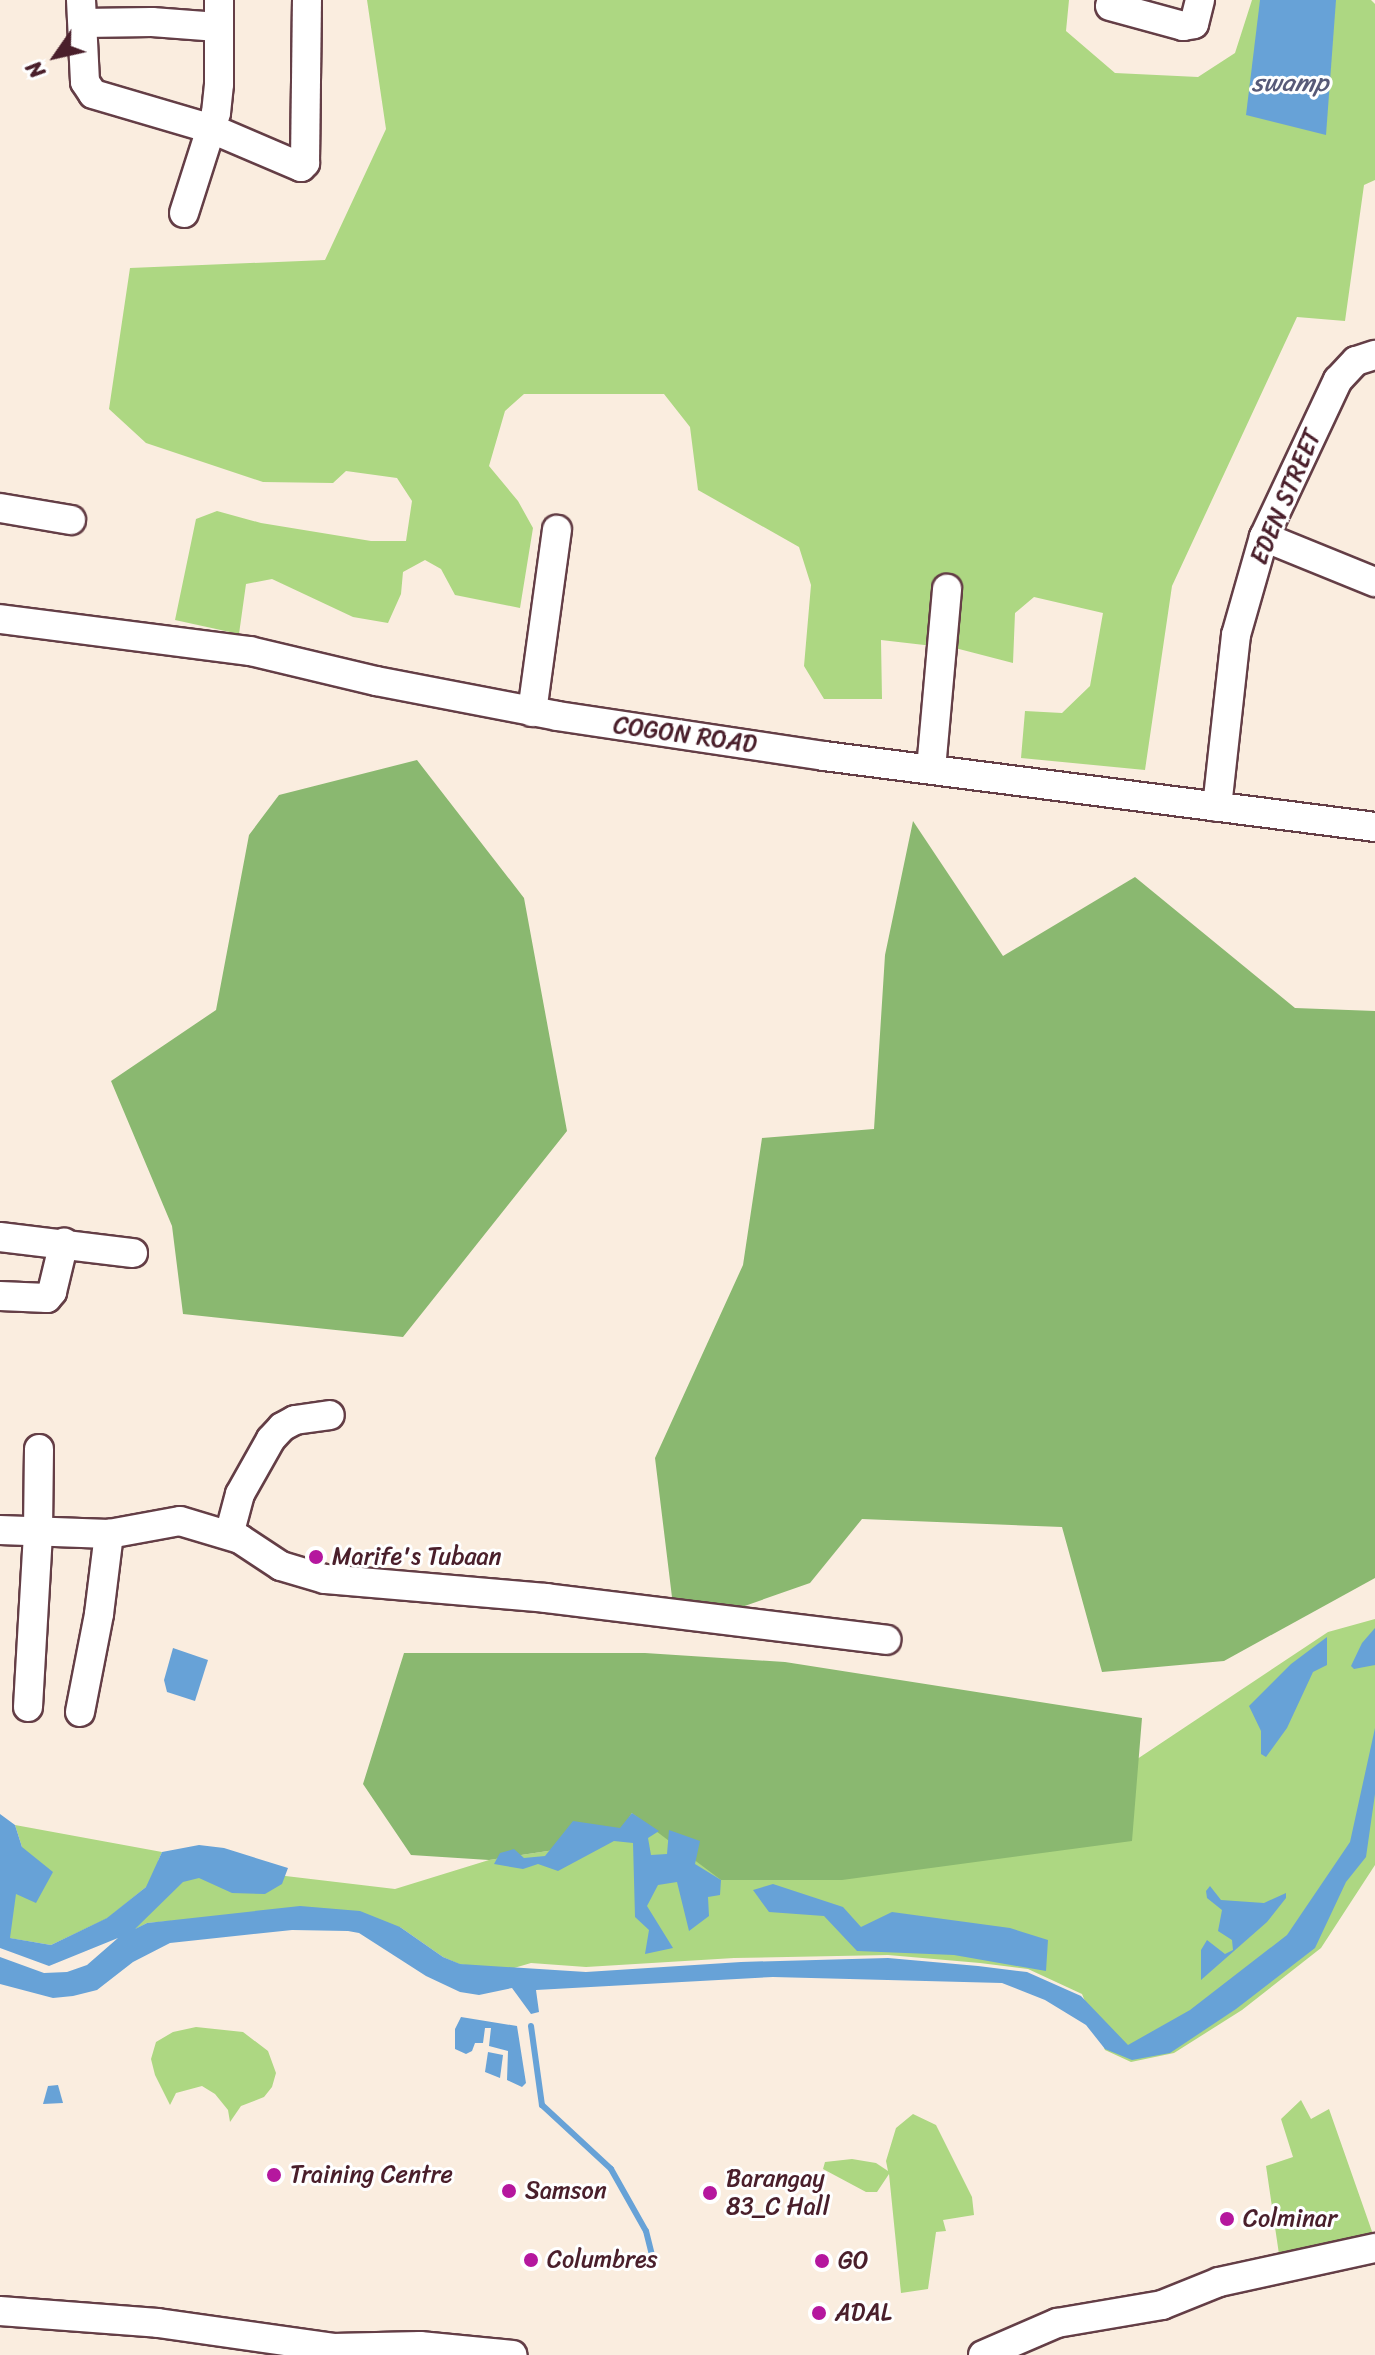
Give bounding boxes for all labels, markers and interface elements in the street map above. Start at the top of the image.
north arrow [16,16,96,96]
text: N [15,52,56,87]
water label: swamp [1252,67,1328,99]
street label: EDEN STREET [1244,424,1328,570]
street label: COGON ROAD [612,711,758,759]
place label: Marife's Tubaan [332,1543,501,1571]
marker: Marife's Tubaan [307,1548,325,1566]
place label: Training Centre [290,2161,454,2189]
place label: Barangay 83_C Hall [726,2165,830,2221]
marker: Training Centre [265,2166,283,2184]
place label: Samson [525,2177,607,2205]
marker: Samson [500,2182,518,2200]
marker: Barangay 83_C Hall [701,2184,719,2202]
place label: Colminar [1243,2205,1337,2233]
marker: Colminar [1218,2210,1236,2228]
place label: Columbres [547,2246,658,2274]
place label: GO [838,2247,869,2275]
marker: Columbres [522,2251,540,2269]
marker: GO [813,2252,831,2270]
place label: ADAL [835,2299,892,2327]
marker: ADAL [810,2304,828,2322]

